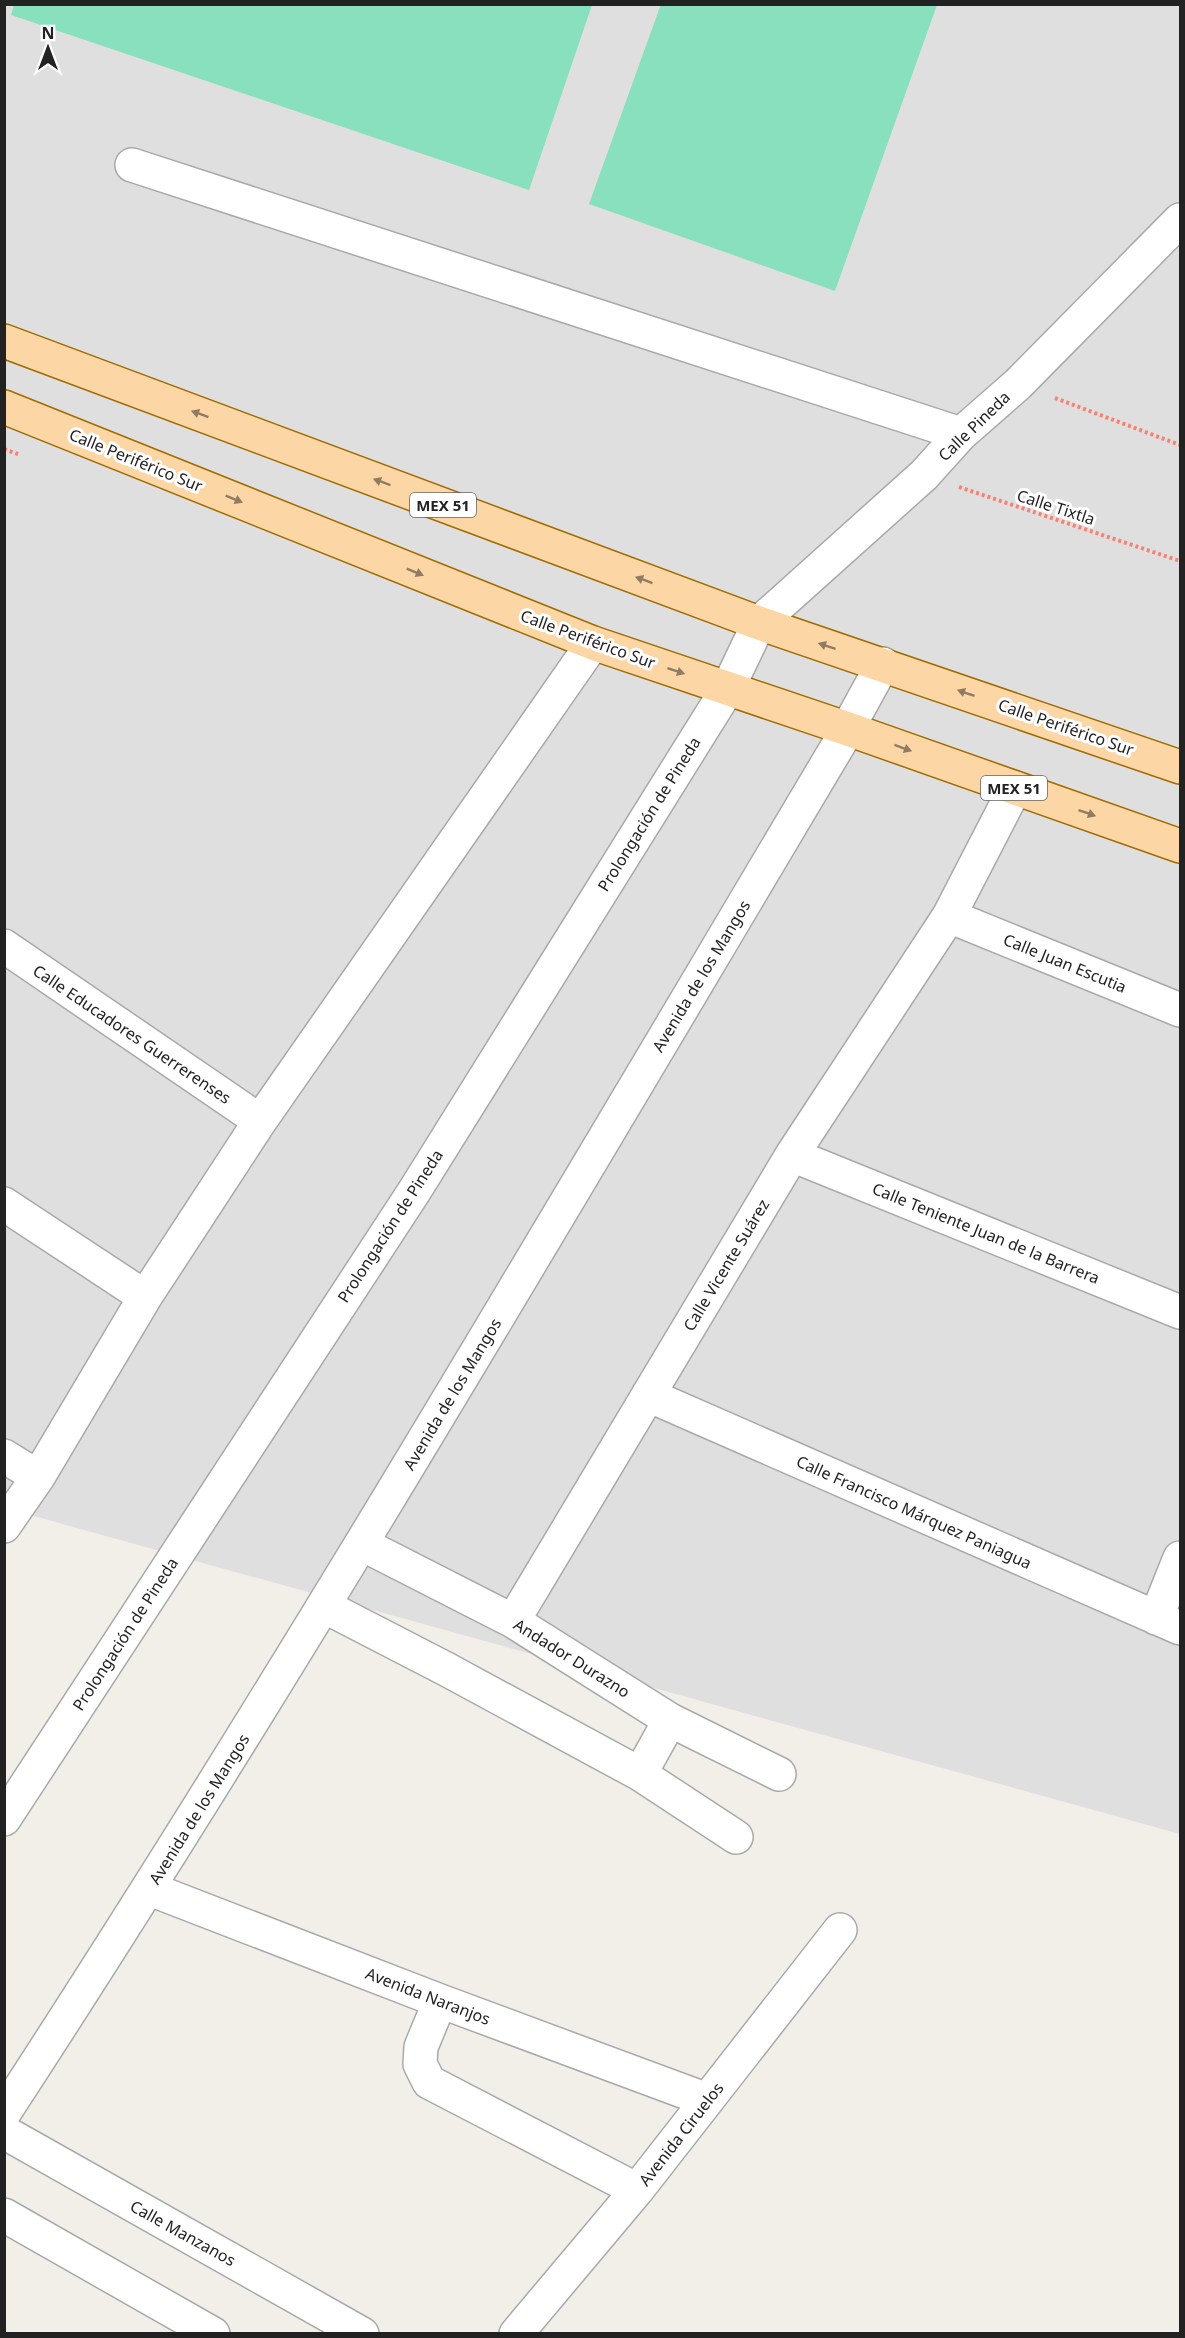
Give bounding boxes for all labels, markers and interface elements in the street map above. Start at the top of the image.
north arrow [18,18,78,78]
text: N [41,22,55,44]
street label: Calle Pineda [933,386,1015,466]
one-way arrow [190,409,208,419]
street label: Calle Periférico Sur [66,423,206,497]
one-way arrow [373,477,391,487]
street label: Calle Tixtla [1014,484,1098,530]
road number: MEX 51 [410,493,476,517]
one-way arrow [225,495,243,504]
one-way arrow [406,568,424,577]
one-way arrow [634,575,652,585]
street label: Calle Periférico Sur [517,604,659,674]
one-way arrow [818,640,836,650]
one-way arrow [667,666,685,676]
one-way arrow [957,687,975,697]
street label: Calle Periférico Sur [995,693,1137,761]
street label: Prolongación de Pineda [592,733,706,895]
one-way arrow [894,744,912,754]
road number: MEX 51 [981,776,1047,800]
one-way arrow [1078,809,1096,819]
street label: Avenida de los Mangos [647,896,755,1056]
street label: Calle Juan Escutia [1000,928,1130,998]
street label: Calle Educadores Guerrerenses [29,959,235,1109]
street label: Prolongación de Pineda [332,1145,448,1307]
street label: Calle Teniente Juan de la Barrera [869,1177,1103,1289]
street label: Calle Vicente Suárez [678,1195,774,1335]
street label: Avenida de los Mangos [398,1314,506,1474]
street label: Calle Francisco Márquez Paniagua [793,1450,1035,1574]
street label: Prolongación de Pineda [67,1553,183,1715]
street label: Andador Durazno [510,1613,634,1703]
street label: Avenida de los Mangos [144,1730,254,1888]
street label: Avenida Naranjos [362,1962,494,2030]
street label: Avenida Ciruelos [634,2078,728,2190]
street label: Calle Manzanos [126,2195,240,2271]

